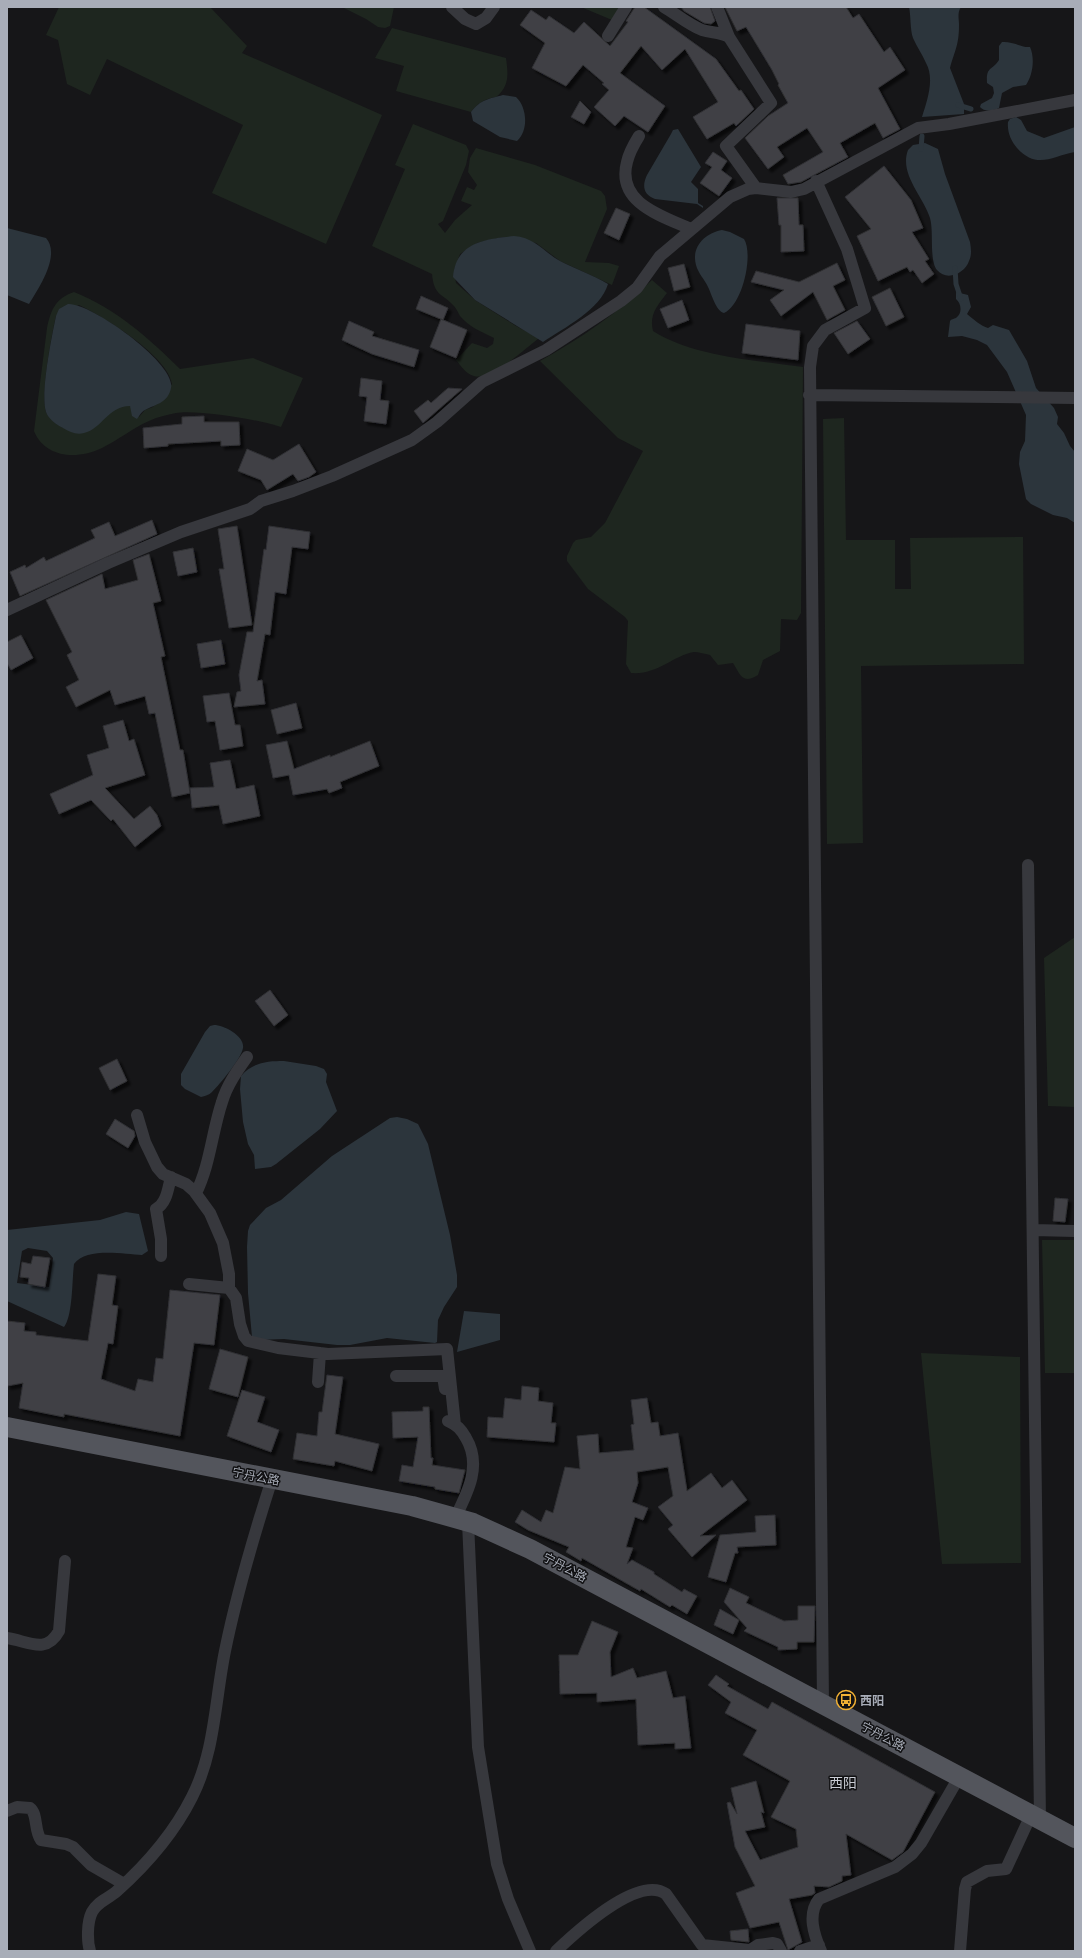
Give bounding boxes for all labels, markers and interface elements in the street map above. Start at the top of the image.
street label: 宁丹公路 [231,1463,281,1489]
street label: 宁丹公路 [540,1548,590,1586]
bus stop icon: 西阳 [835,1689,857,1711]
place label: 西阳 [860,1692,884,1709]
street label: 宁丹公路 [858,1717,908,1755]
district label: 西阳 [829,1773,857,1792]

